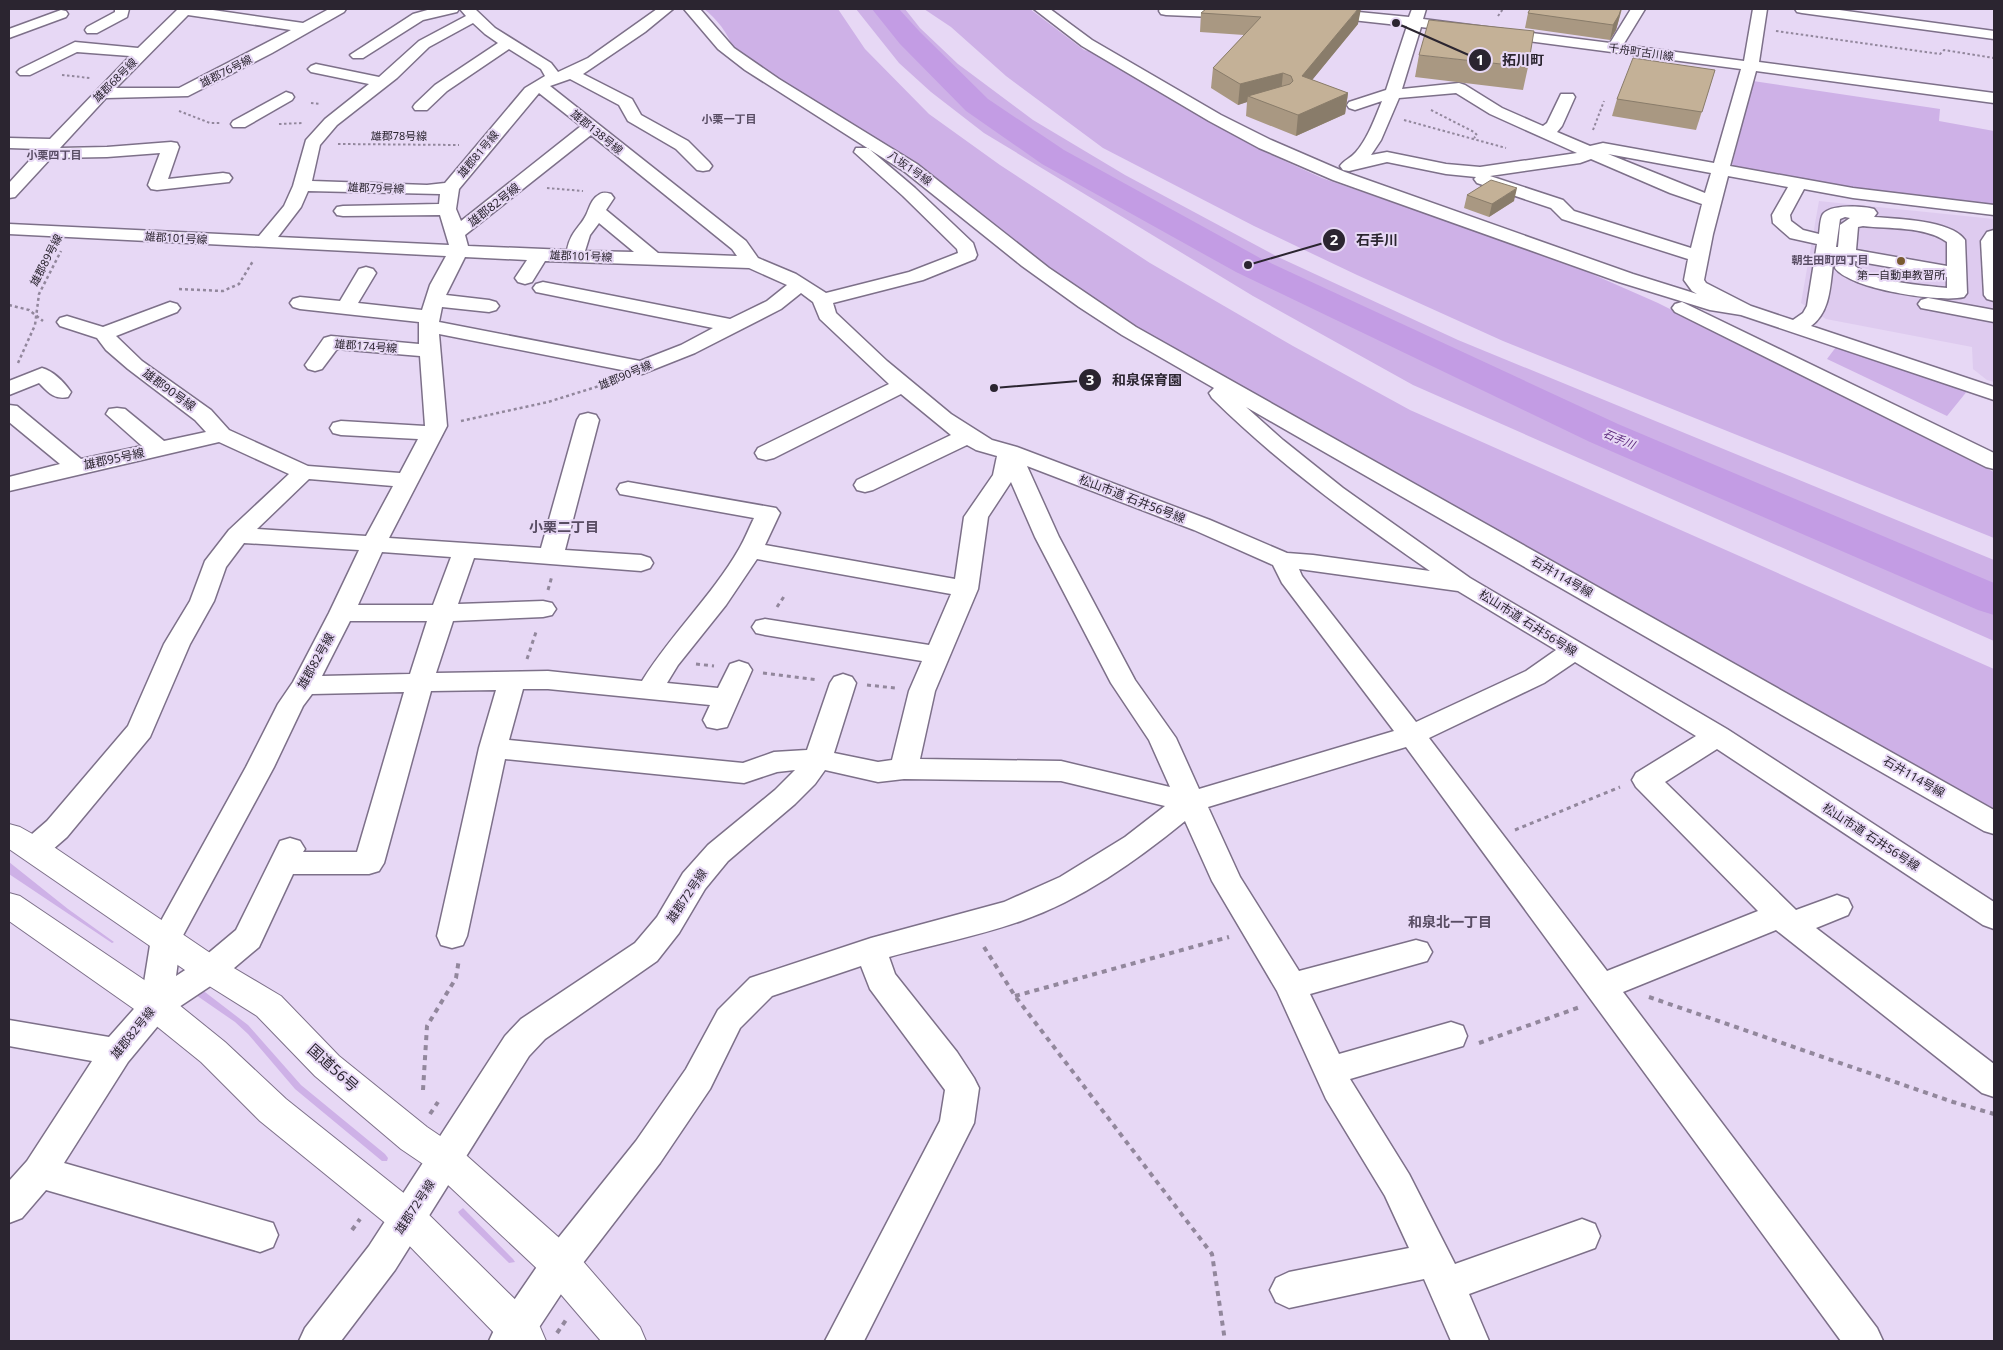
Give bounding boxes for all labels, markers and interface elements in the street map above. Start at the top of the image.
street label: 千舟町古川線 [1607,39,1675,64]
callout: 拓川町 [1467,45,1554,74]
text: 1 [1476,49,1484,69]
text: 拓川町 [1502,50,1544,69]
street label: 雄郡76号線 [197,51,254,90]
street label: 雄郡68号線 [89,54,140,105]
street label: 雄郡138号線 [568,106,626,157]
district label: 小栗一丁目 [702,111,757,126]
street label: 雄郡81号線 [454,127,502,180]
street label: 雄郡78号線 [371,128,427,143]
district label: 小栗四丁目 [27,147,82,162]
street label: 八坂1号線 [885,147,935,188]
street label: 雄郡79号線 [347,179,405,196]
street label: 雄郡82号線 [464,179,523,230]
callout: 石手川 [1321,226,1408,255]
street label: 雄郡101号線 [144,228,208,247]
text: 2 [1330,229,1339,249]
text: 石手川 [1356,230,1398,249]
street label: 雄郡89号線 [26,231,65,288]
street label: 雄郡101号線 [549,247,613,264]
district label: 朝生田町四丁目 [1792,252,1869,267]
marker: 第一自動車教習所 [1895,255,1907,267]
place label: 第一自動車教習所 [1857,267,1946,282]
street label: 雄郡174号線 [334,336,398,355]
street label: 雄郡90号線 [596,357,654,393]
street label: 雄郡90号線 [139,365,199,415]
callout: 和泉保育園 [1077,365,1192,394]
text: 3 [1086,369,1094,389]
text: 和泉保育園 [1112,370,1182,389]
water label: 石手川 [1601,425,1638,452]
street label: 雄郡95号線 [82,444,146,473]
street label: 松山市道 石井56号線 [1076,470,1188,527]
district label: 小栗二丁目 [529,517,599,536]
street label: 石井114号線 [1528,552,1596,601]
street label: 松山市道 石井56号線 [1476,585,1581,660]
street label: 雄郡82号線 [293,630,338,692]
street label: 石井114号線 [1880,752,1948,801]
street label: 松山市道 石井56号線 [1819,799,1923,874]
street label: 雄郡72号線 [662,865,711,926]
district label: 和泉北一丁目 [1408,912,1492,931]
street label: 雄郡82号線 [107,1003,159,1062]
street label: 国道56号 [304,1039,363,1095]
street label: 雄郡72号線 [391,1176,439,1237]

